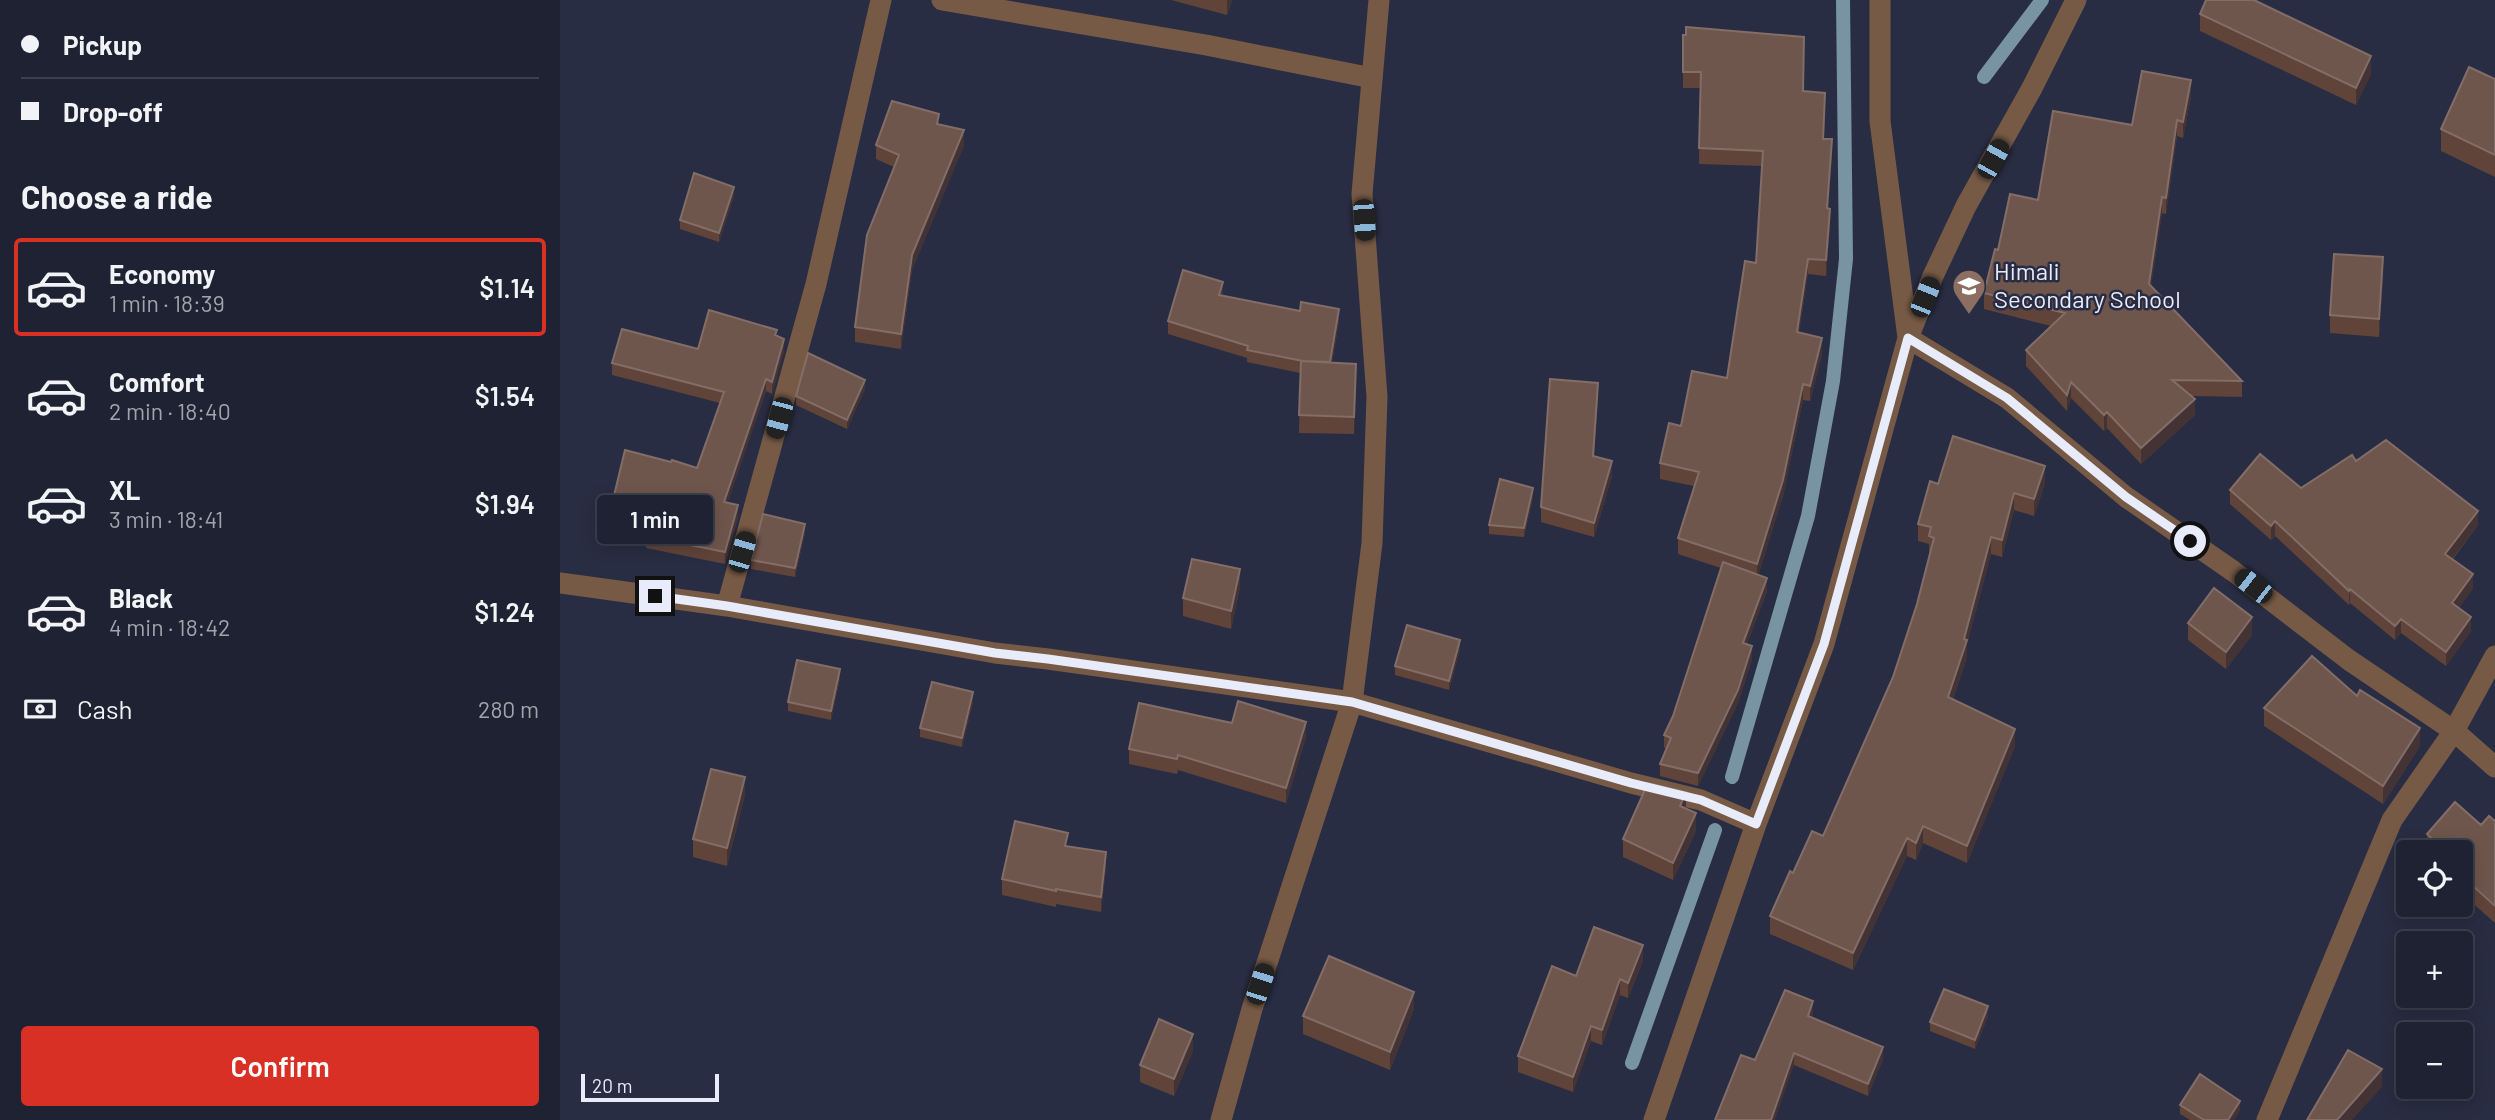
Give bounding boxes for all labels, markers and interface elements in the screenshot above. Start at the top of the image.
text: Pickup [63,29,142,60]
text: Drop-off [63,96,163,127]
car [1974,136,2013,182]
text: Choose a ride [21,177,213,215]
car [1353,198,1376,242]
icon: car [25,256,88,319]
place label: Himali Secondary School [1994,256,2181,313]
text: Economy [109,258,215,289]
school or university icon: Himali Secondary School [1950,267,1988,316]
text: $1.14 [480,272,535,303]
car [1908,274,1943,320]
text: 1 min · 18:39 [109,289,225,317]
icon: car [25,364,88,427]
text: Comfort [109,366,205,397]
text: $1.54 [475,380,535,411]
car [764,395,795,441]
text: 2 min · 18:40 [109,397,231,425]
icon: car [25,472,88,535]
text: XL [109,474,140,505]
text: $1.94 [475,488,535,519]
callout: 1 min [597,494,713,544]
text: 3 min · 18:41 [109,505,223,533]
text: 1 min [630,505,680,533]
route start [2174,525,2206,557]
car [727,529,758,575]
car [2230,565,2277,607]
icon: car [25,580,88,643]
route end [639,580,671,612]
text: Black [109,582,173,613]
text: $1.24 [474,596,535,627]
text: 4 min · 18:42 [109,613,230,641]
icon: cash [21,690,59,728]
text: Cash [77,693,132,724]
text: 280 m [478,695,539,723]
map controls [2396,840,2473,1099]
button: locate [2396,840,2473,917]
button: + [2396,931,2473,1008]
car [1244,961,1277,1007]
button: − [2396,1022,2473,1099]
button: Confirm [21,1026,539,1106]
scale bar [581,1071,719,1103]
text: 20 m [592,1074,632,1097]

